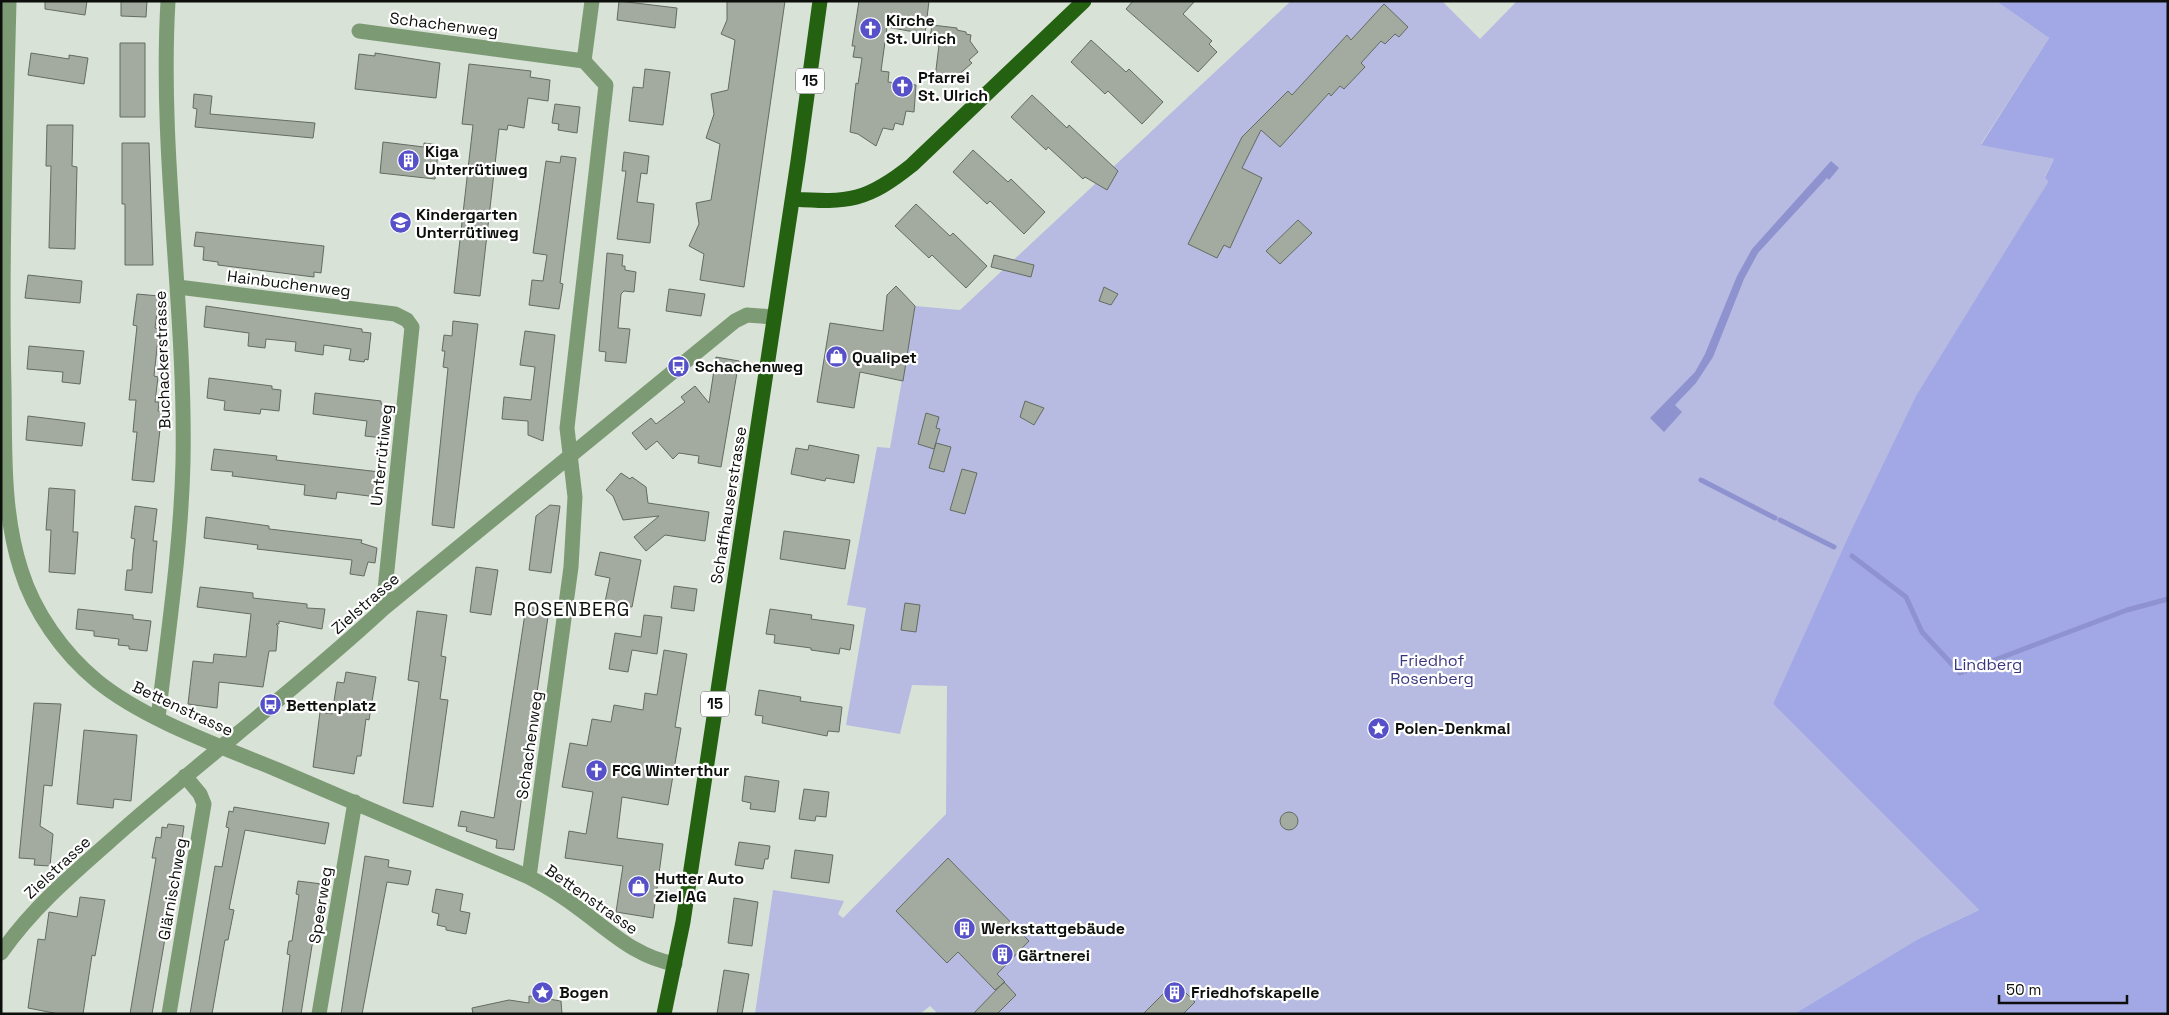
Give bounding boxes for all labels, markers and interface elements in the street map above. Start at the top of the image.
street label: Schachenweg [388,7,499,42]
place label: Kirche St. Ulrich [886,10,956,49]
church icon: Kirche St. Ulrich [858,17,882,41]
place label: Pfarrei St. Ulrich [918,67,988,106]
road number: 15 [796,68,824,94]
church icon: Pfarrei St. Ulrich [890,74,914,98]
place label: Kiga Unterrütiweg [425,141,528,180]
building icon: Kiga Unterrütiweg [397,148,421,172]
place label: Kindergarten Unterrütiweg [416,204,519,243]
school or university icon: Kindergarten Unterrütiweg [388,211,412,235]
street label: Hainbuchenweg [226,265,352,302]
street label: Buchackerstrasse [150,290,175,430]
shop icon: Qualipet [824,345,848,369]
place label: Qualipet [852,347,917,368]
bus stop icon: Schachenweg [667,354,691,378]
place label: Schachenweg [695,356,803,377]
street label: Unterrütiweg [366,403,397,507]
street label: Schaffhauserstrasse [706,425,751,585]
street label: Zielstrasse [327,568,404,639]
district label: ROSENBERG [514,597,630,622]
park label: Friedhof Rosenberg [1390,650,1474,689]
park label: Lindberg [1954,654,2022,675]
street label: Bettenstrasse [129,676,236,741]
street label: Schachenweg [512,690,547,801]
road number: 15 [701,692,729,716]
bus stop icon: Bettenplatz [258,693,282,717]
place label: Bettenplatz [286,695,376,716]
place icon: Polen-Denkmal [1367,716,1391,740]
place label: Polen-Denkmal [1395,718,1510,739]
church icon: FCG Winterthur [584,758,608,782]
place label: FCG Winterthur [612,760,729,781]
street label: Zielstrasse [20,831,95,903]
street label: Glärnischweg [153,836,192,942]
street label: Bettenstrasse [541,860,642,939]
street label: Speerweg [304,865,337,945]
place label: Hutter Auto Ziel AG [655,868,744,907]
shop icon: Hutter Auto Ziel AG [627,875,651,899]
building icon: Werkstattgebäude [953,916,977,940]
place label: Werkstattgebäude [981,918,1125,939]
building icon: Gärtnerei [990,943,1014,967]
place label: Gärtnerei [1018,945,1090,966]
scale bar [1999,972,2126,1004]
place icon: Bogen [531,980,555,1004]
building icon: Friedhofskapelle [1163,980,1187,1004]
text: 50 m [2006,980,2041,999]
place label: Bogen [559,982,609,1003]
place label: Friedhofskapelle [1191,982,1320,1003]

